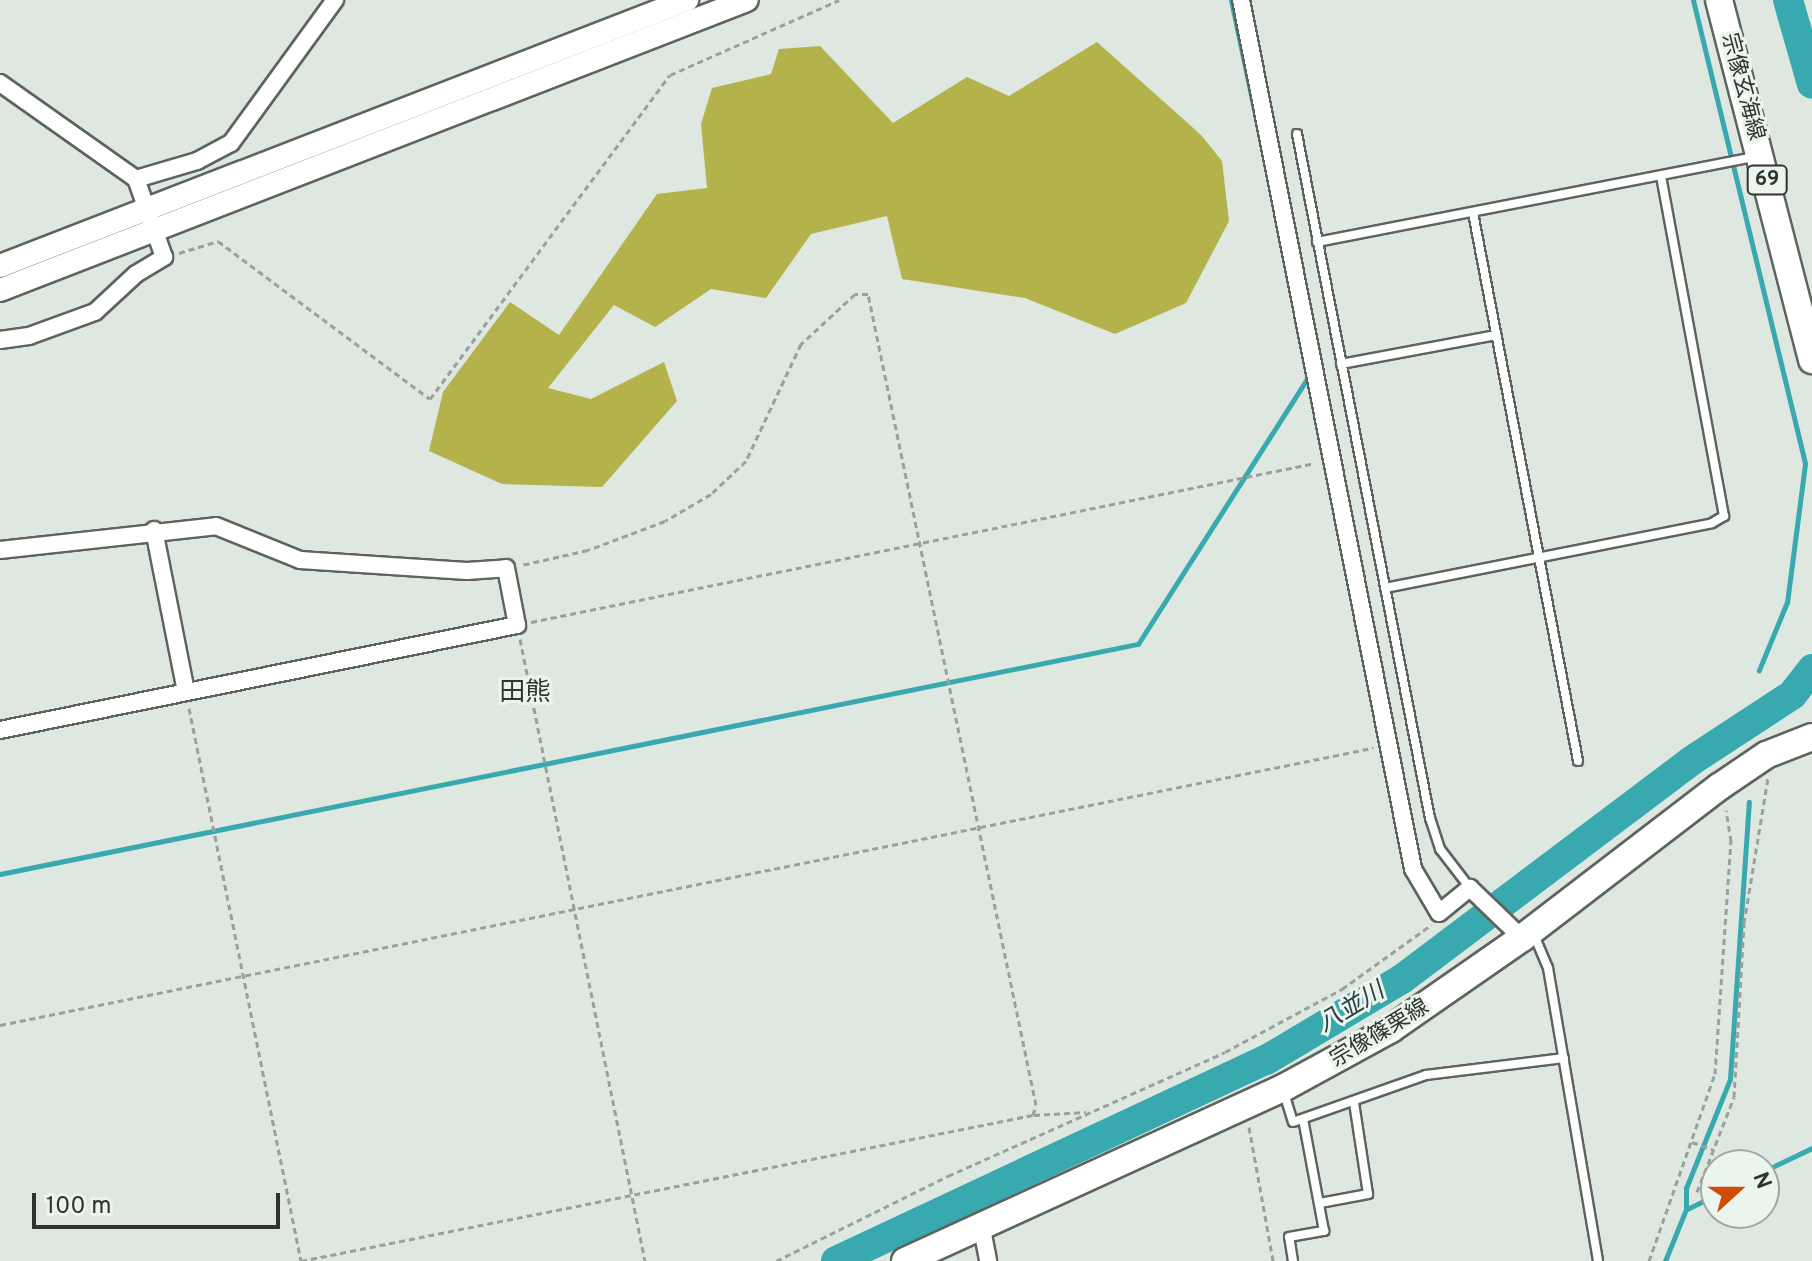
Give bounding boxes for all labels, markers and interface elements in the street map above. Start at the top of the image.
street label: 宗像玄海線 [1715,30,1769,144]
road number: 69 [1745,164,1789,196]
district label: 田熊 [499,678,551,710]
water label: 八並川 [1314,978,1390,1040]
street label: 宗像篠栗線 [1326,994,1434,1074]
north arrow [1700,1149,1780,1229]
text: N [1746,1169,1776,1193]
scale bar [36,1177,284,1227]
text: 100 m [46,1192,112,1222]

